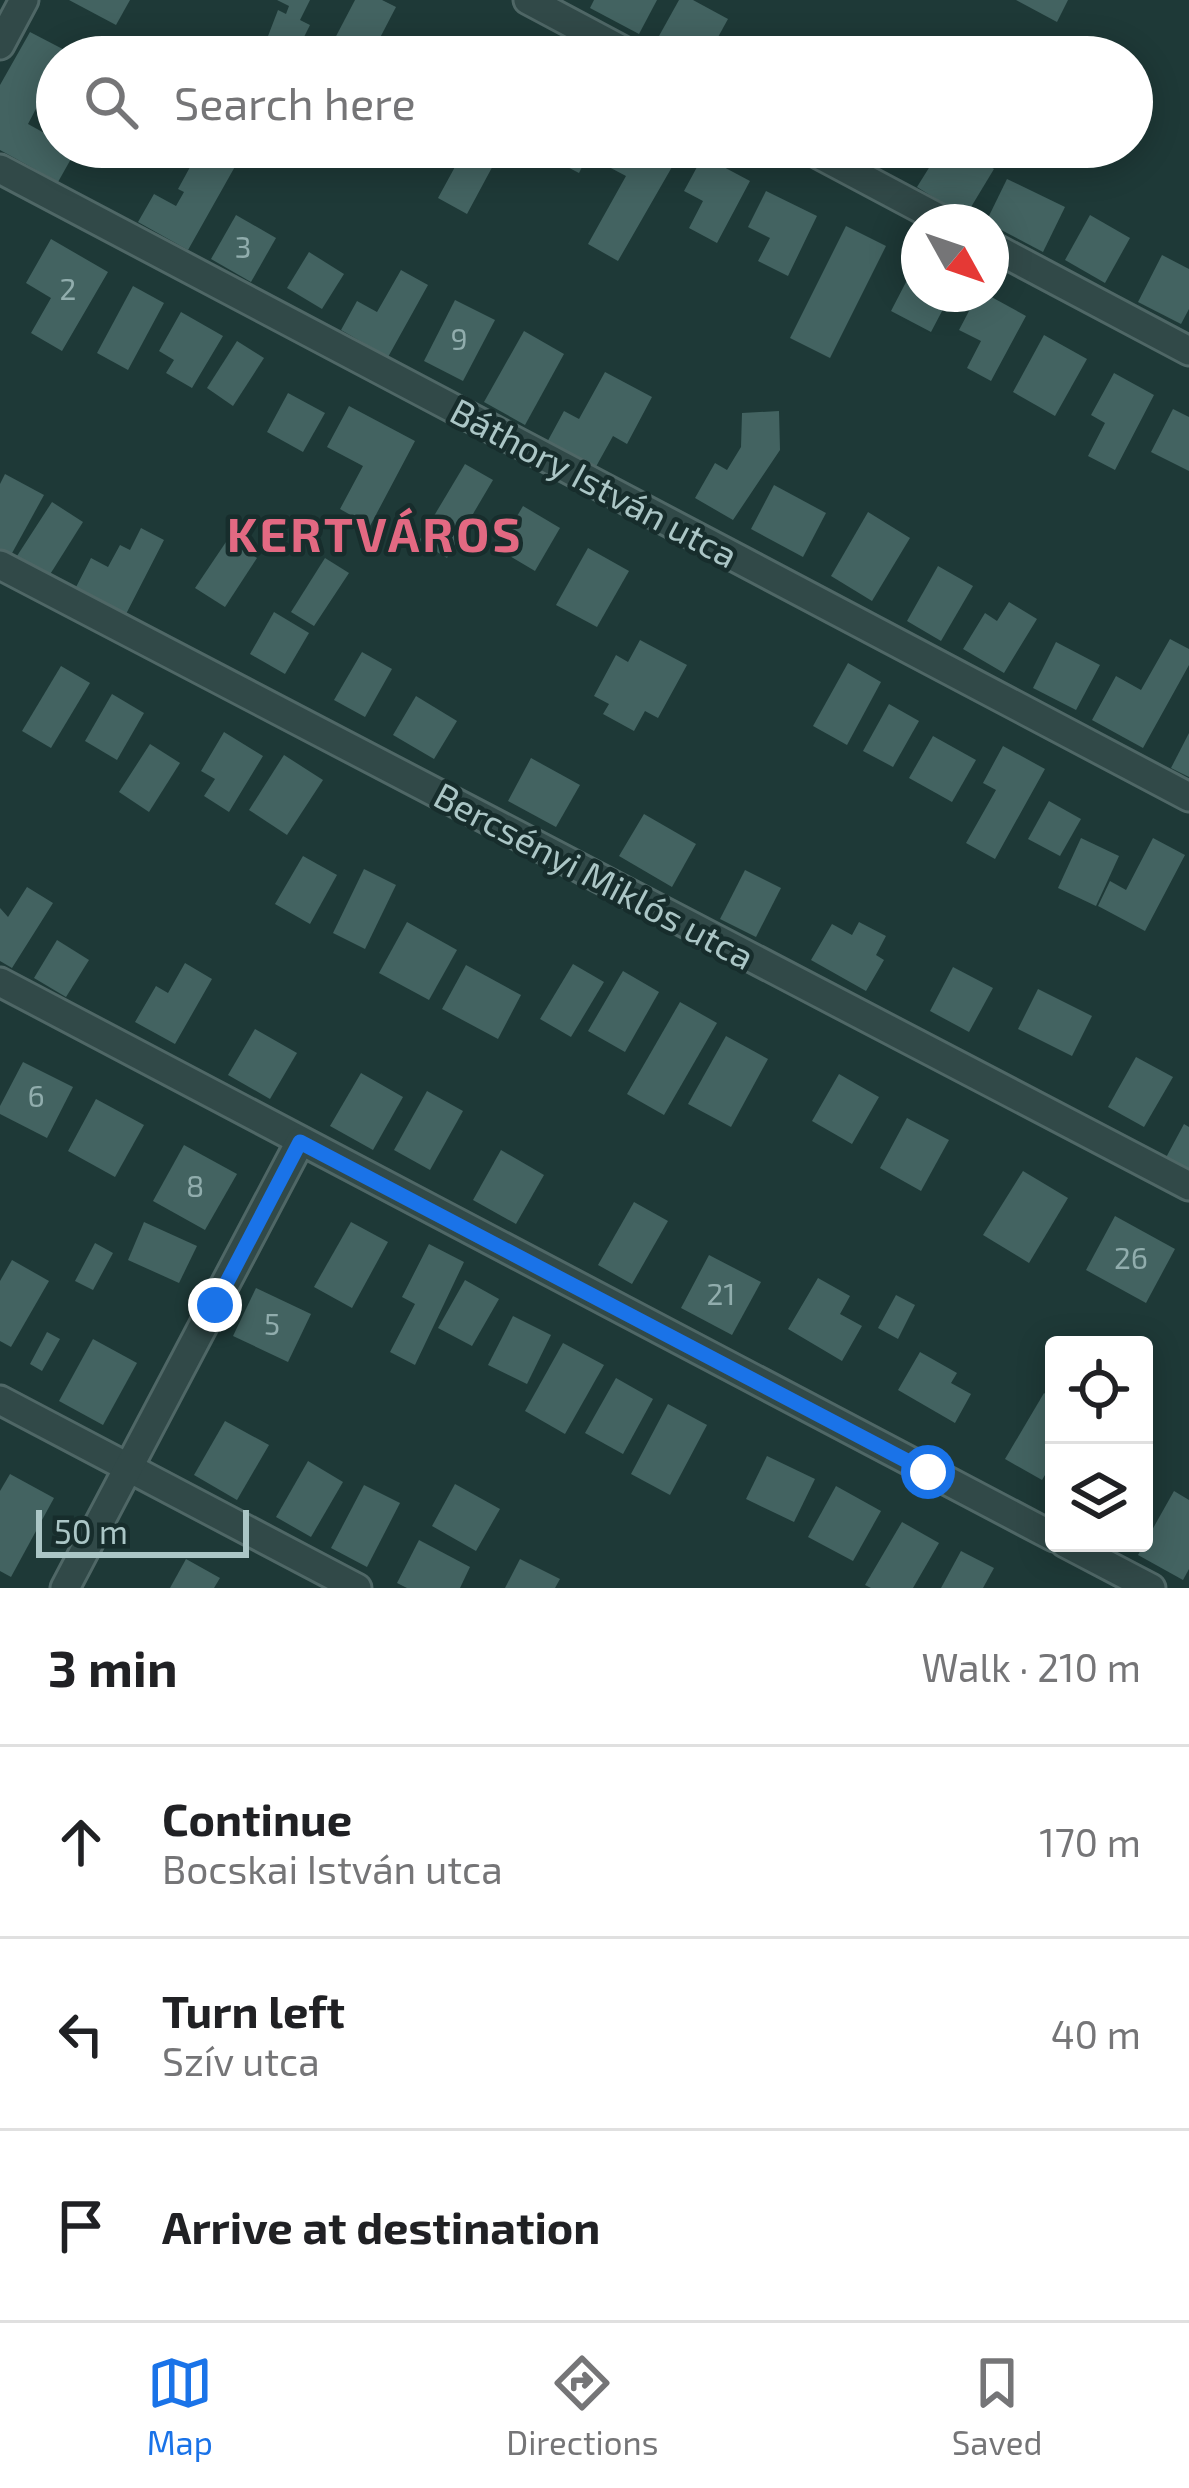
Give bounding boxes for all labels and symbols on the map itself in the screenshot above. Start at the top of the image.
north arrow [901,204,1009,312]
house number: 3 [235,228,251,264]
house number: 2 [60,270,76,306]
house number: 9 [450,320,468,356]
street label: Báthory István utca [444,388,745,575]
district label: KERTVÁROS [227,504,523,562]
street label: Bercsényi Miklós utca [428,772,762,977]
house number: 6 [27,1077,45,1113]
house number: 8 [186,1167,204,1203]
house number: 26 [1114,1239,1148,1275]
house number: 21 [707,1275,735,1311]
route end [188,1278,242,1332]
house number: 5 [264,1305,280,1341]
route start [901,1445,955,1499]
scale bar [36,1504,249,1557]

